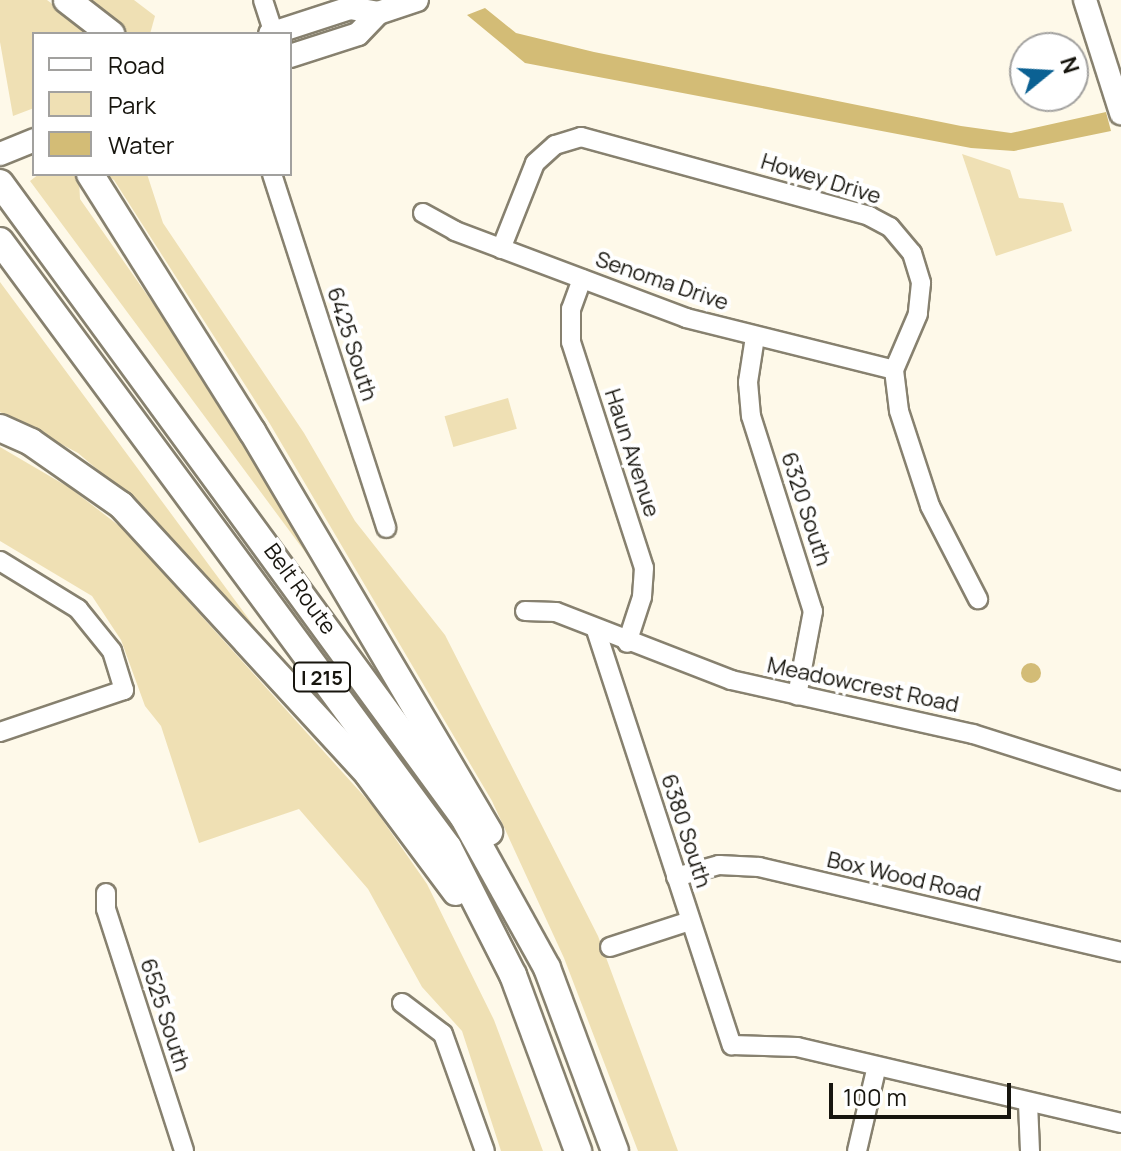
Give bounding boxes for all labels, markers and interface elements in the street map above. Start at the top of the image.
legend [32,32,292,176]
north arrow [1009,32,1089,112]
text: Road [108,48,165,81]
text: N [1053,53,1087,77]
text: Park [108,88,156,121]
text: Water [108,128,175,161]
street label: Howey Drive [758,148,884,210]
street label: Senoma Drive [592,246,732,316]
street label: 6425 South [321,284,383,404]
street label: Haun Avenue [599,386,665,520]
street label: 6320 South [775,449,837,569]
street label: Belt Route [258,538,342,640]
street label: Meadowcrest Road [765,652,961,718]
road number: I 215 [292,661,352,693]
street label: 6380 South [655,771,717,891]
street label: Box Wood Road [824,846,984,908]
street label: 6525 South [134,955,196,1075]
scale bar [833,1067,1015,1117]
text: 100 m [843,1080,907,1113]

